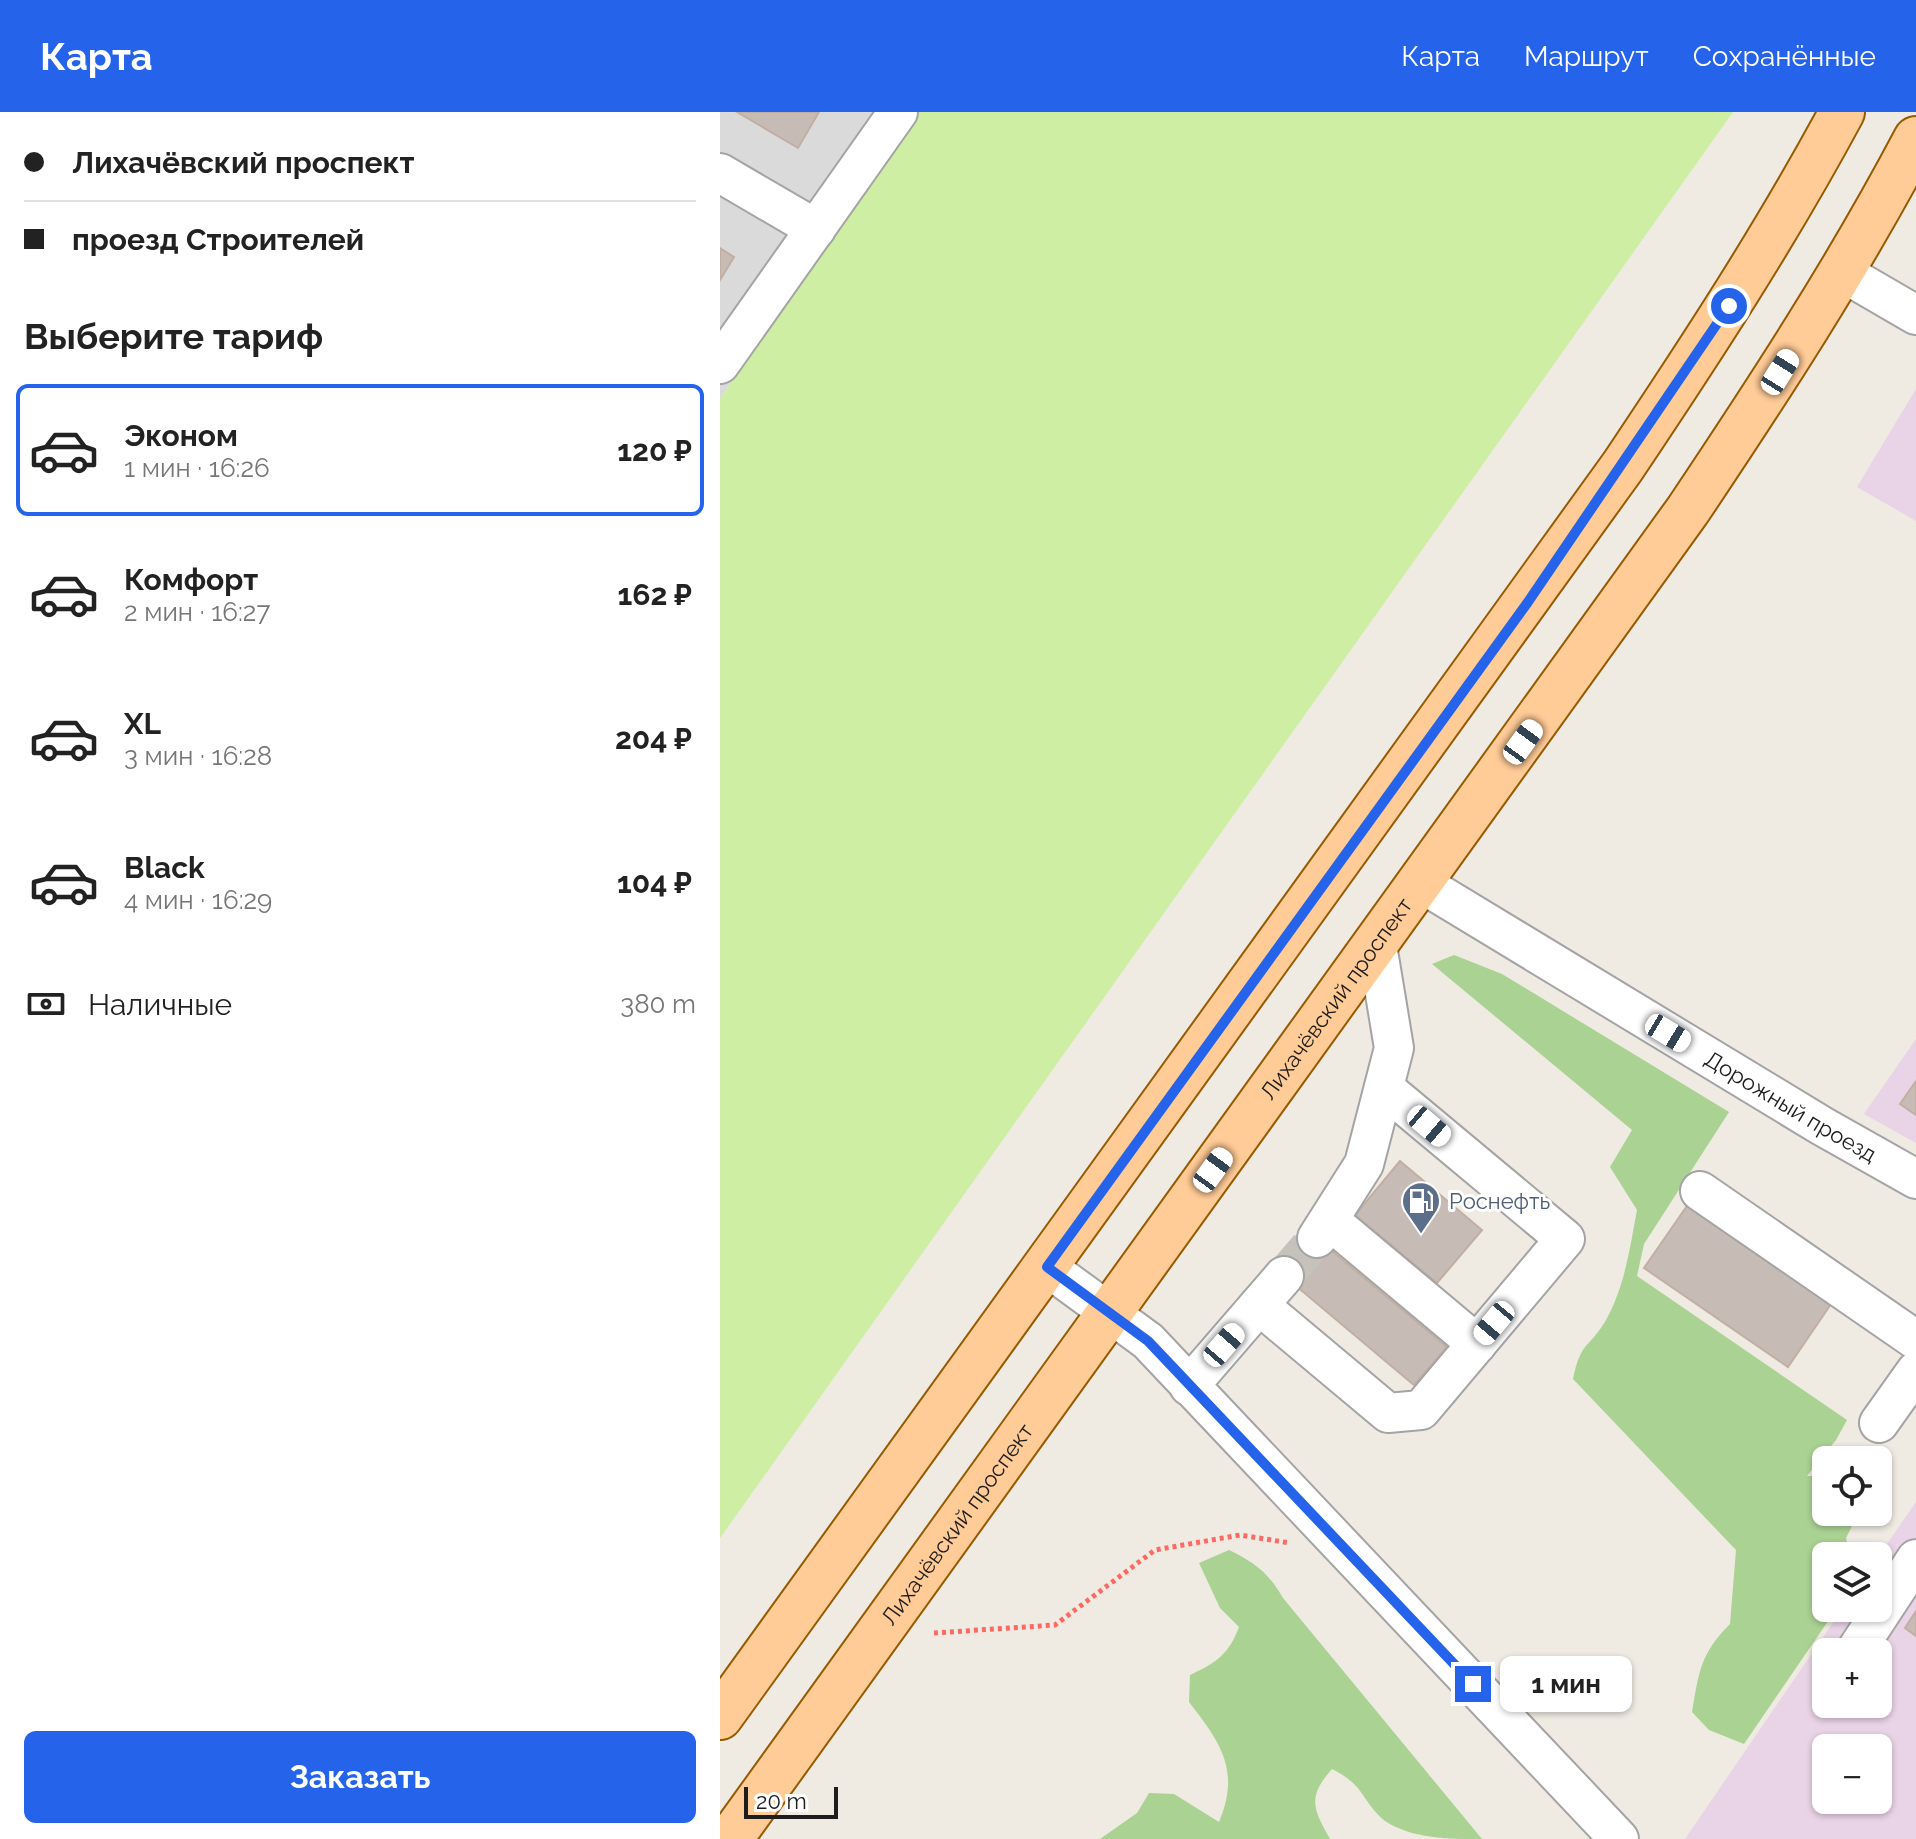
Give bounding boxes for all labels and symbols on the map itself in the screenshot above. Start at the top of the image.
route start [1711,288,1747,324]
car [1757,345,1803,399]
car [1499,716,1547,768]
street label: Лихачёвский проспект [1254,892,1417,1104]
car [1641,1010,1695,1056]
street label: Дорожный проезд [1700,1045,1881,1167]
car [1403,1101,1455,1151]
car [1189,1144,1237,1196]
fuel station icon: Роснефть [1400,1180,1442,1235]
place label: Роснефть [1449,1188,1550,1214]
car [1469,1297,1519,1349]
car [1199,1319,1249,1371]
street label: Лихачёвский проспект [876,1418,1038,1630]
callout: 1 мин [1501,1656,1633,1712]
route end [1455,1666,1491,1702]
scale bar [744,1783,838,1819]

